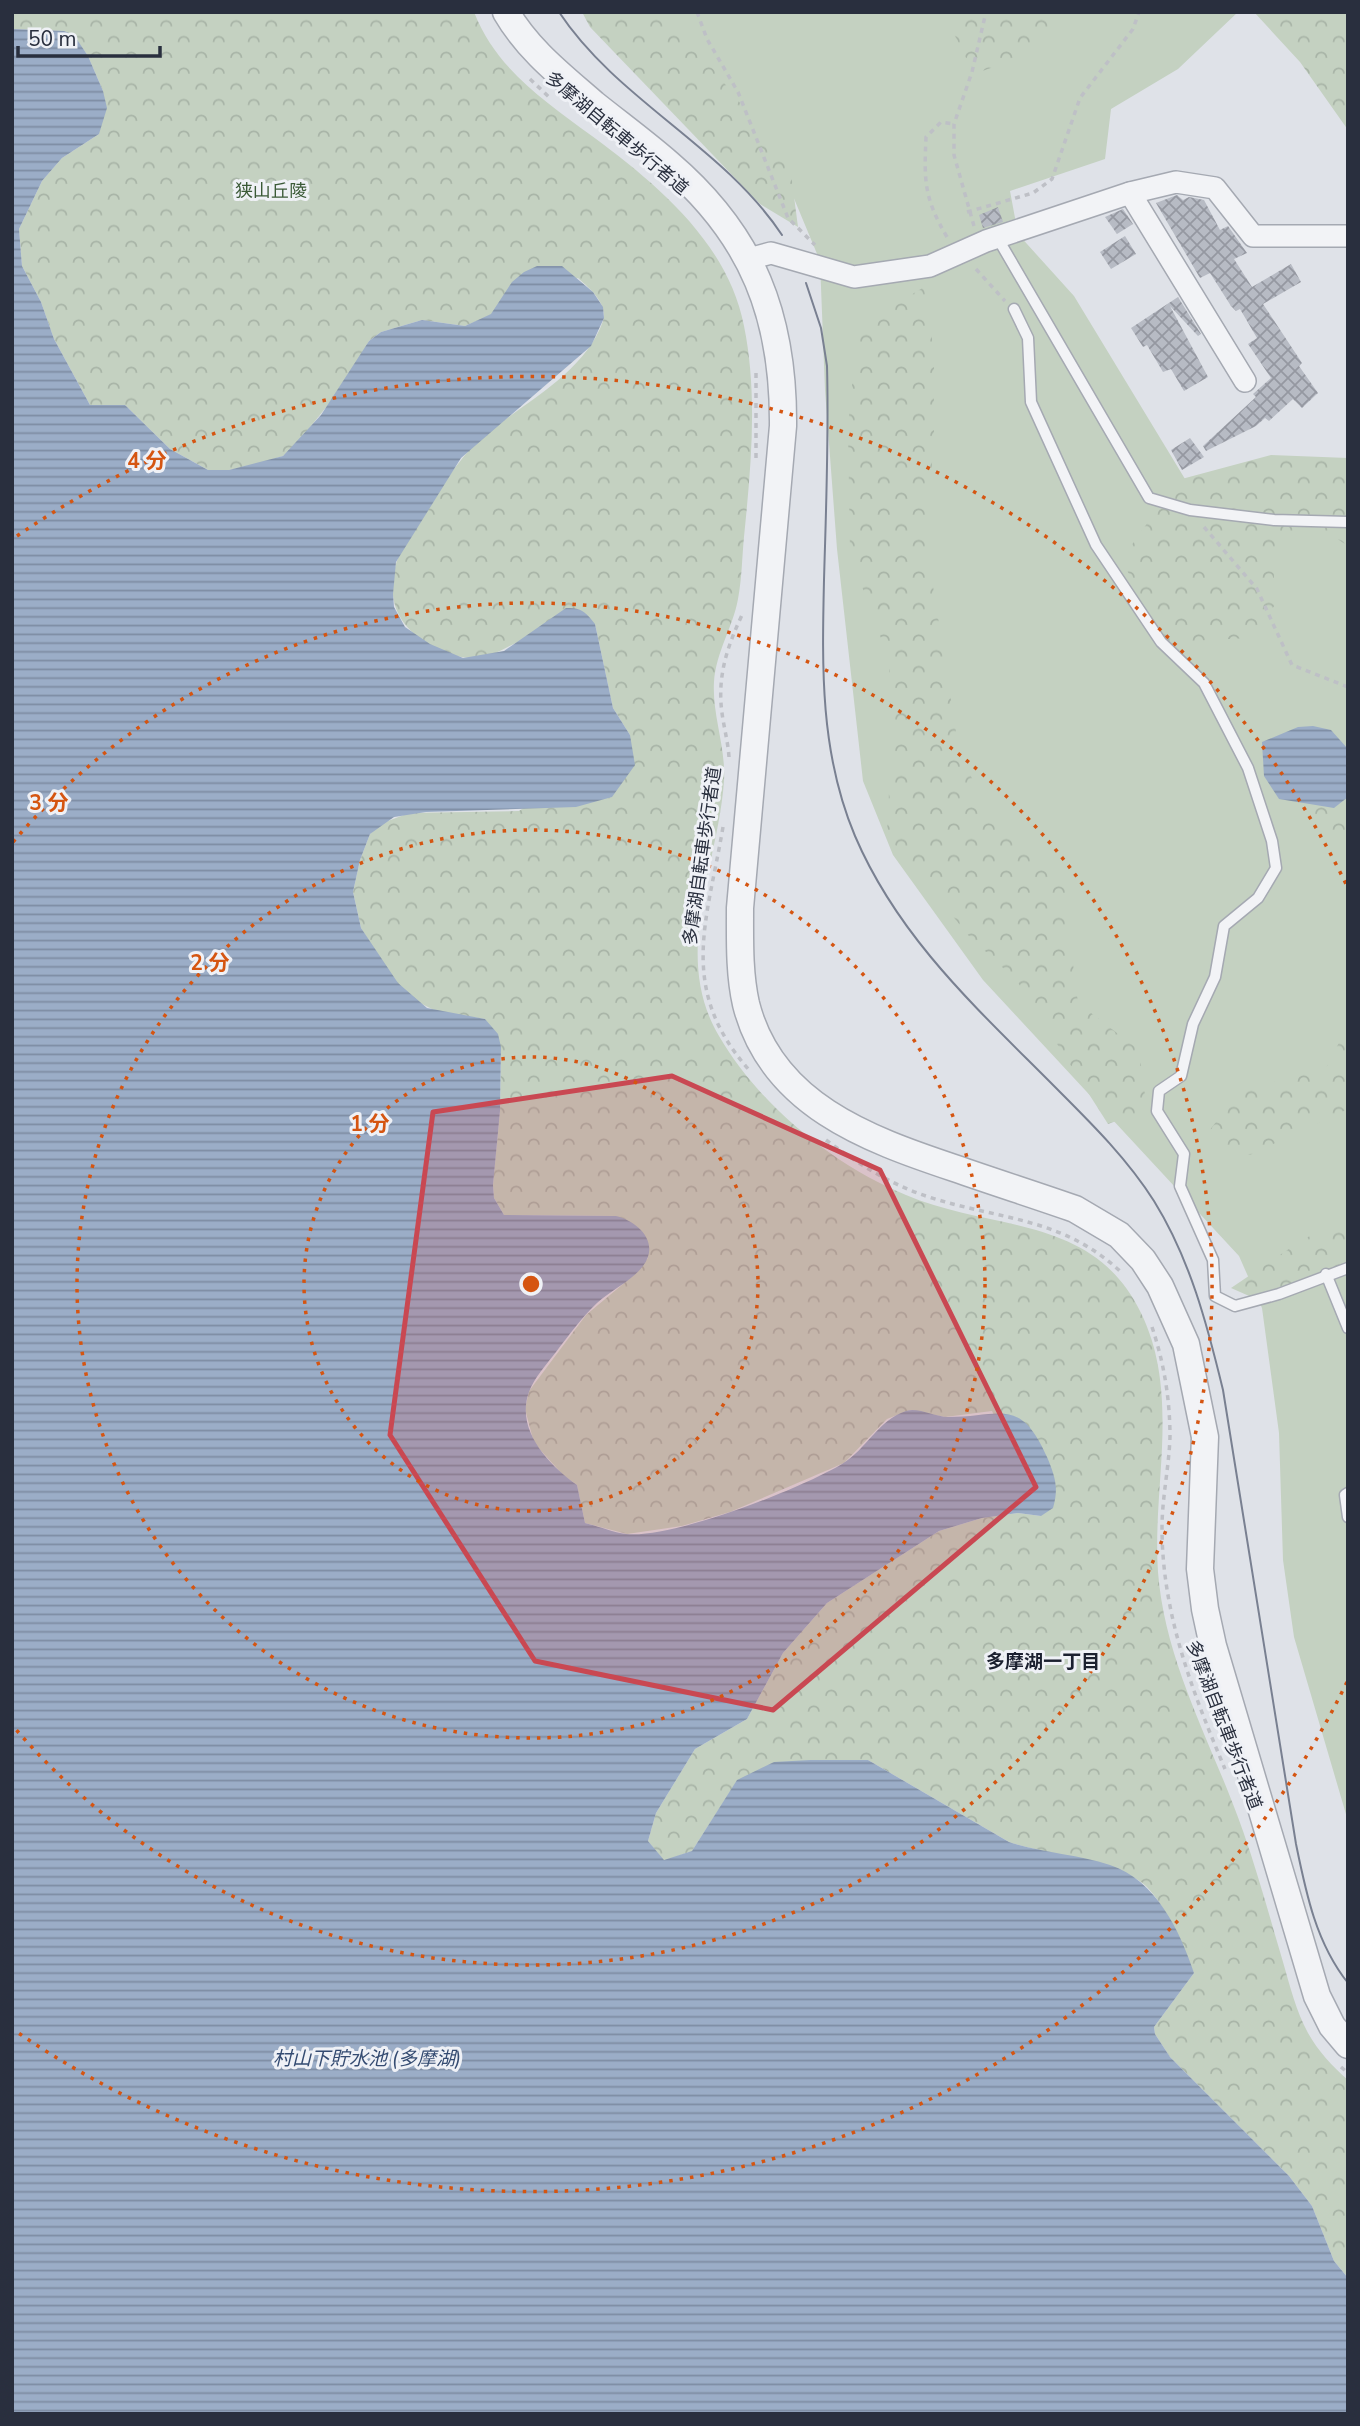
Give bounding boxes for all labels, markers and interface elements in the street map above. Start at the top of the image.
scale bar [18,14,159,58]
text: 50 m [28,25,77,53]
street label: 多摩湖自転車歩行者道 [540,66,694,200]
park label: 狭山丘陵 [235,179,307,203]
text: 4 分 [127,447,167,475]
street label: 多摩湖自転車歩行者道 [678,765,726,947]
text: 3 分 [29,789,69,817]
text: 2 分 [190,949,230,977]
text: 1 分 [350,1110,390,1138]
centre of rings [519,1272,543,1296]
street label: 多摩湖自転車歩行者道 [1181,1637,1267,1813]
district label: 多摩湖一丁目 [986,1649,1100,1675]
water label: 村山下貯水池 (多摩湖) [273,2046,461,2072]

